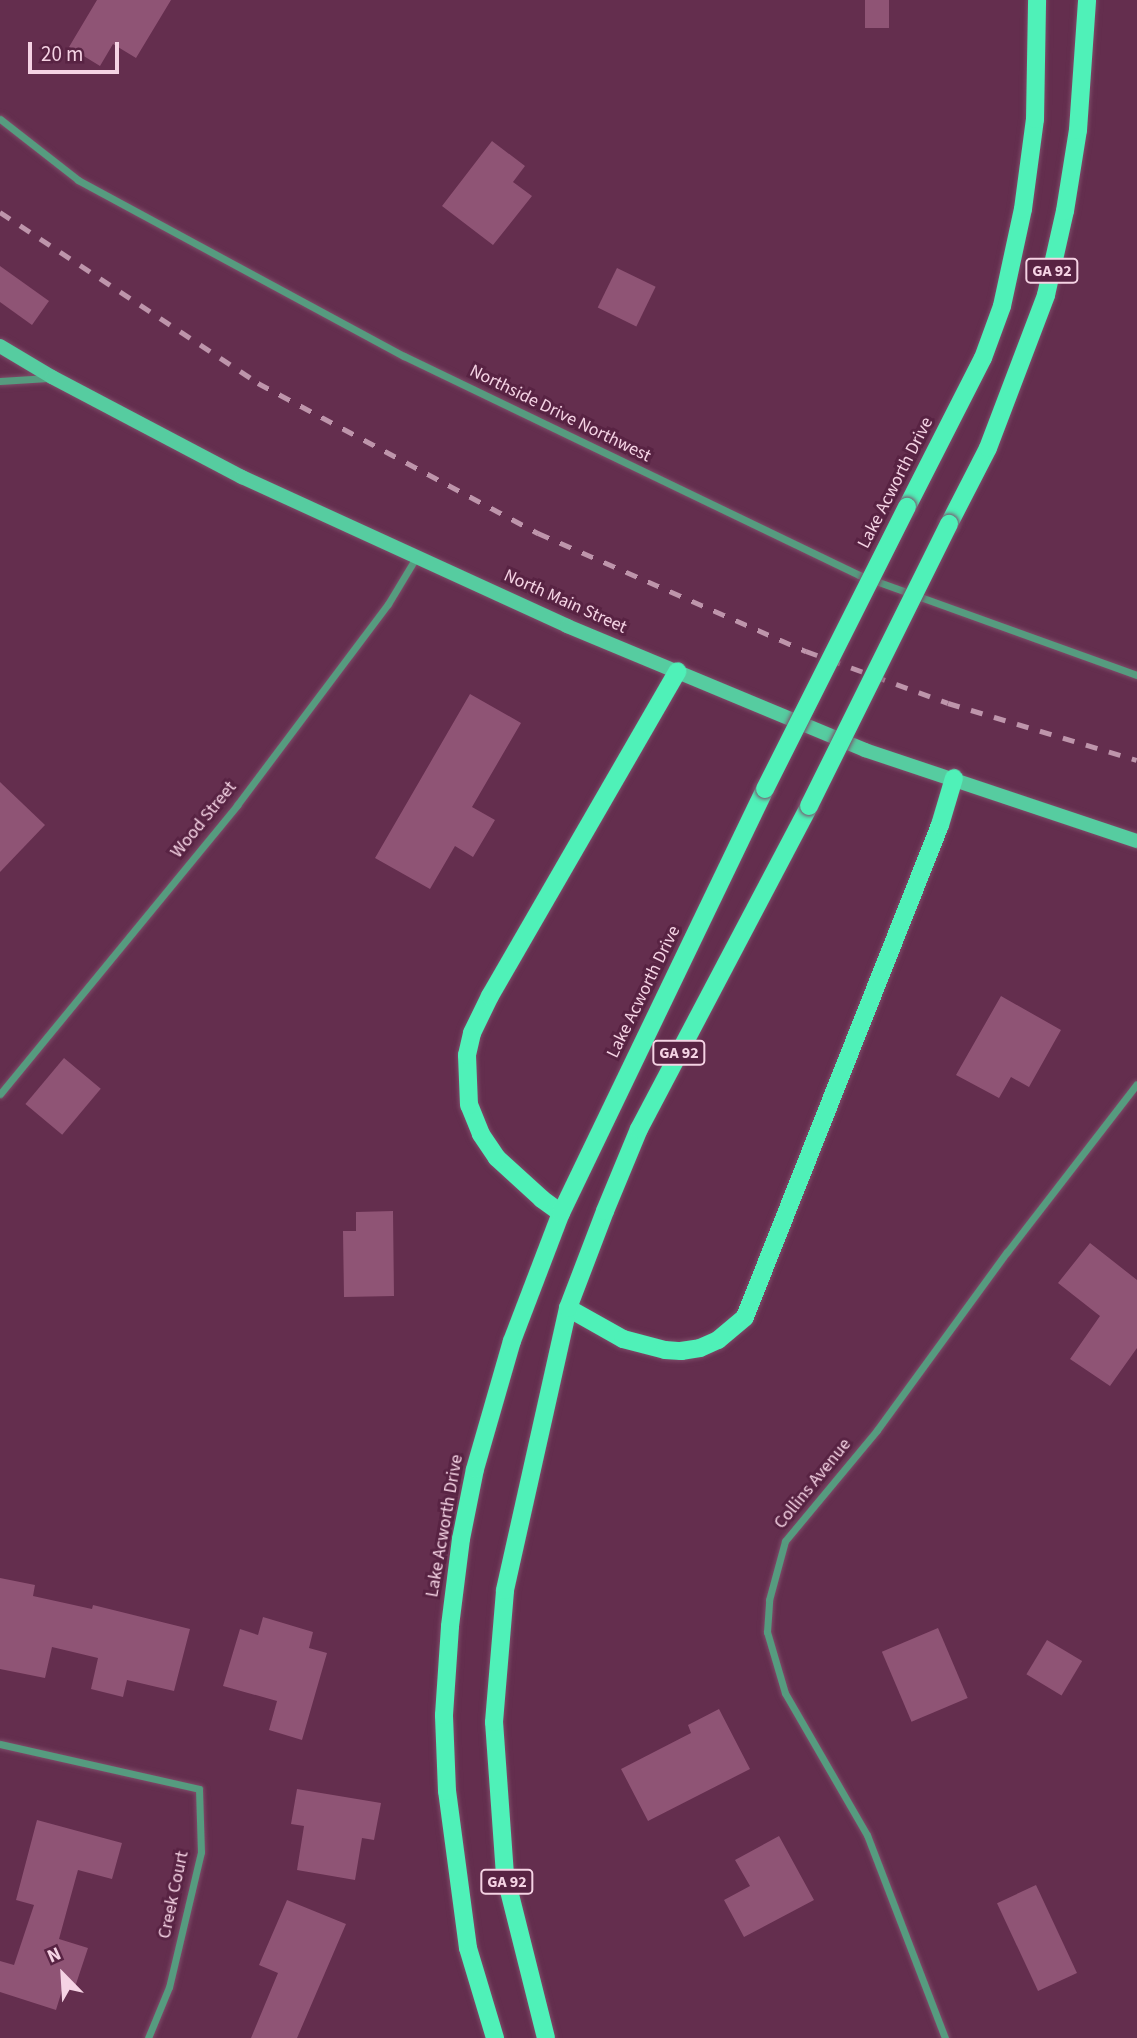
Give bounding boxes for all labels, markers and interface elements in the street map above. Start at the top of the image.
scale bar [32,28,122,72]
text: 20 m [41,39,83,69]
road number: GA 92 [1024,258,1080,284]
street label: Northside Drive Northwest [466,361,654,467]
street label: Lake Acworth Drive [854,414,938,552]
street label: North Main Street [500,565,630,639]
street label: Wood Street [167,777,241,863]
street label: Lake Acworth Drive [603,922,685,1062]
road number: GA 92 [651,1040,707,1065]
street label: Collins Avenue [770,1434,856,1534]
street label: Lake Acworth Drive [422,1453,468,1599]
street label: Creek Court [154,1849,194,1941]
road number: GA 92 [479,1870,535,1894]
north arrow [28,1940,98,2010]
text: N [43,1940,66,1970]

